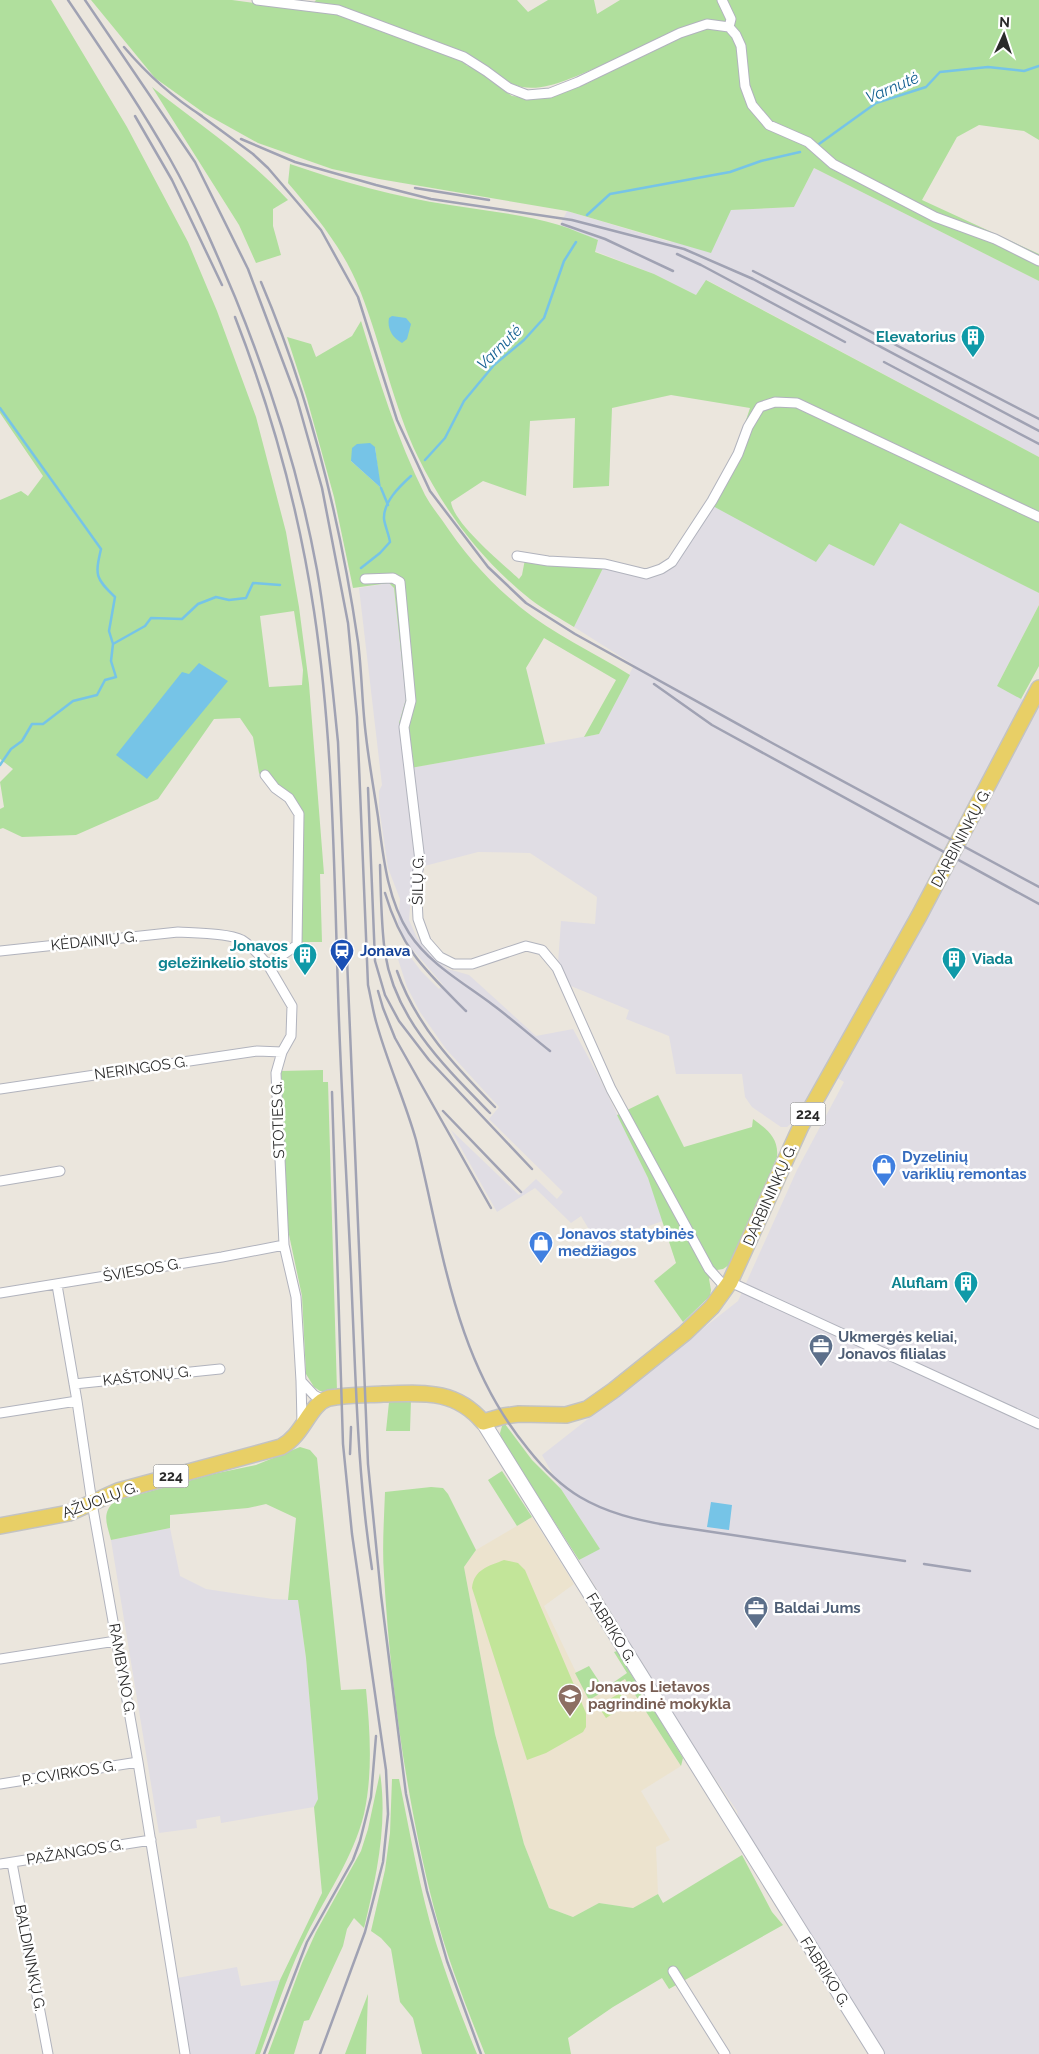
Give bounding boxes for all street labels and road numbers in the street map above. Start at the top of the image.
street label: DARBININKŲ G. [927,786,995,890]
street label: ŠILŲ G. [408,855,427,905]
street label: KĖDAINIŲ G. [50,927,138,954]
street label: NERINGOS G. [93,1053,189,1083]
street label: STOTIES G. [268,1081,288,1159]
road number: 224 [790,1102,826,1126]
street label: DARBININKŲ G. [740,1141,800,1249]
street label: ŠVIESOS G. [102,1253,182,1286]
street label: KAŠTONŲ G. [102,1361,192,1390]
road number: 224 [154,1464,188,1488]
street label: ĄŽUOLŲ G. [60,1478,140,1522]
street label: FABRIKO G. [582,1590,640,1666]
street label: RAMBYNO G. [105,1622,139,1716]
street label: P. CVIRKOS G. [21,1757,117,1789]
street label: PAŽANGOS G. [25,1835,125,1869]
street label: BALDININKŲ G. [11,1903,49,2013]
street label: FABRIKO G. [796,1934,854,2010]

